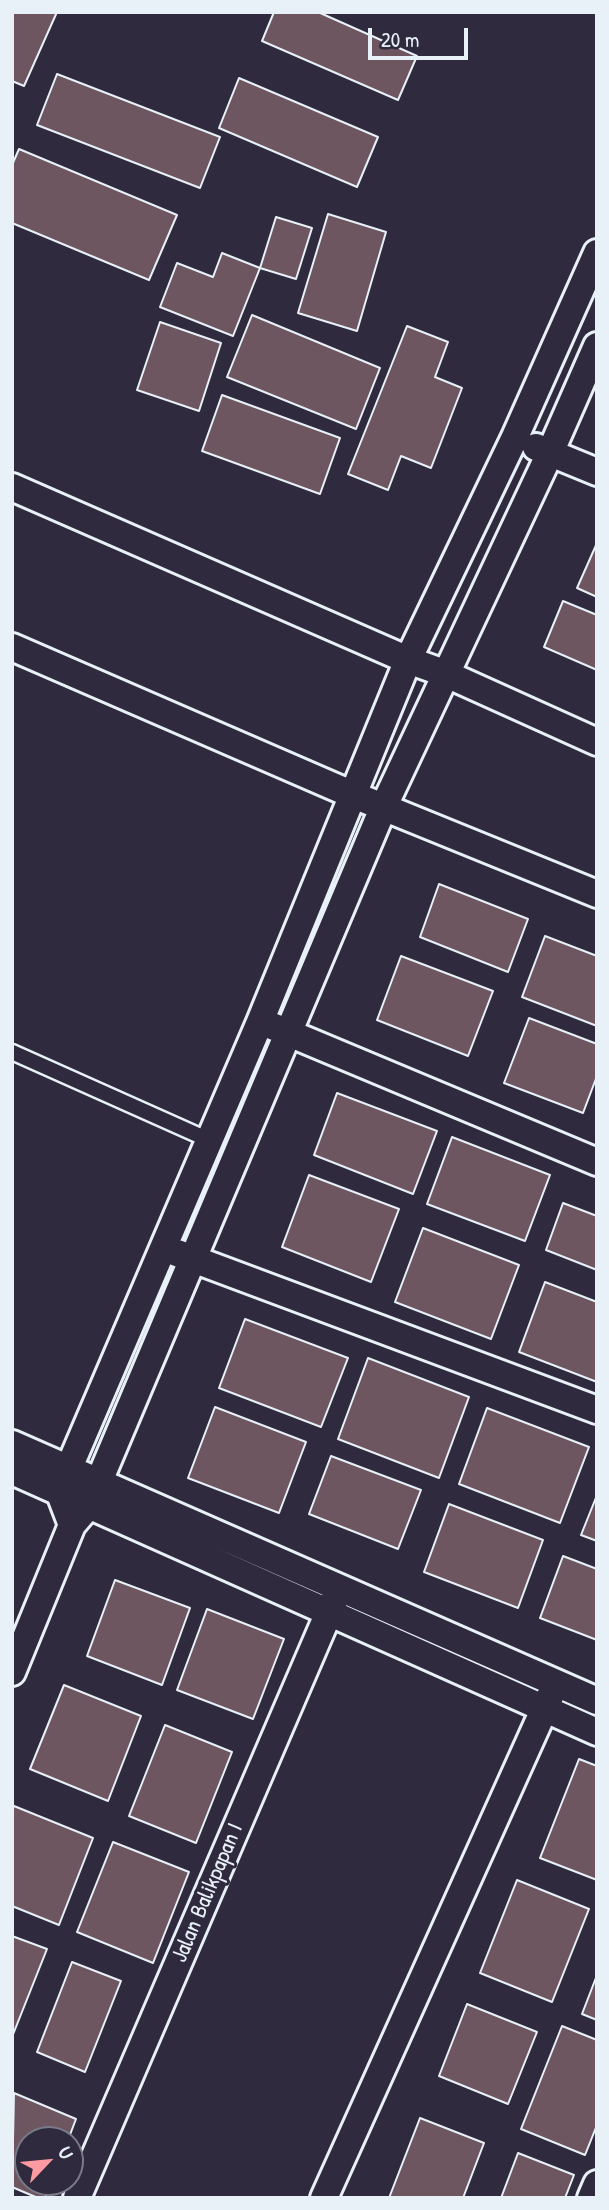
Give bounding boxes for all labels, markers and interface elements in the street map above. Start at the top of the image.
scale bar [371,14,471,58]
text: 20 m [381,25,419,54]
street label: Jalan Balikpapan I [166,1819,250,1967]
north arrow [14,2126,84,2196]
text: U [52,2142,80,2163]

